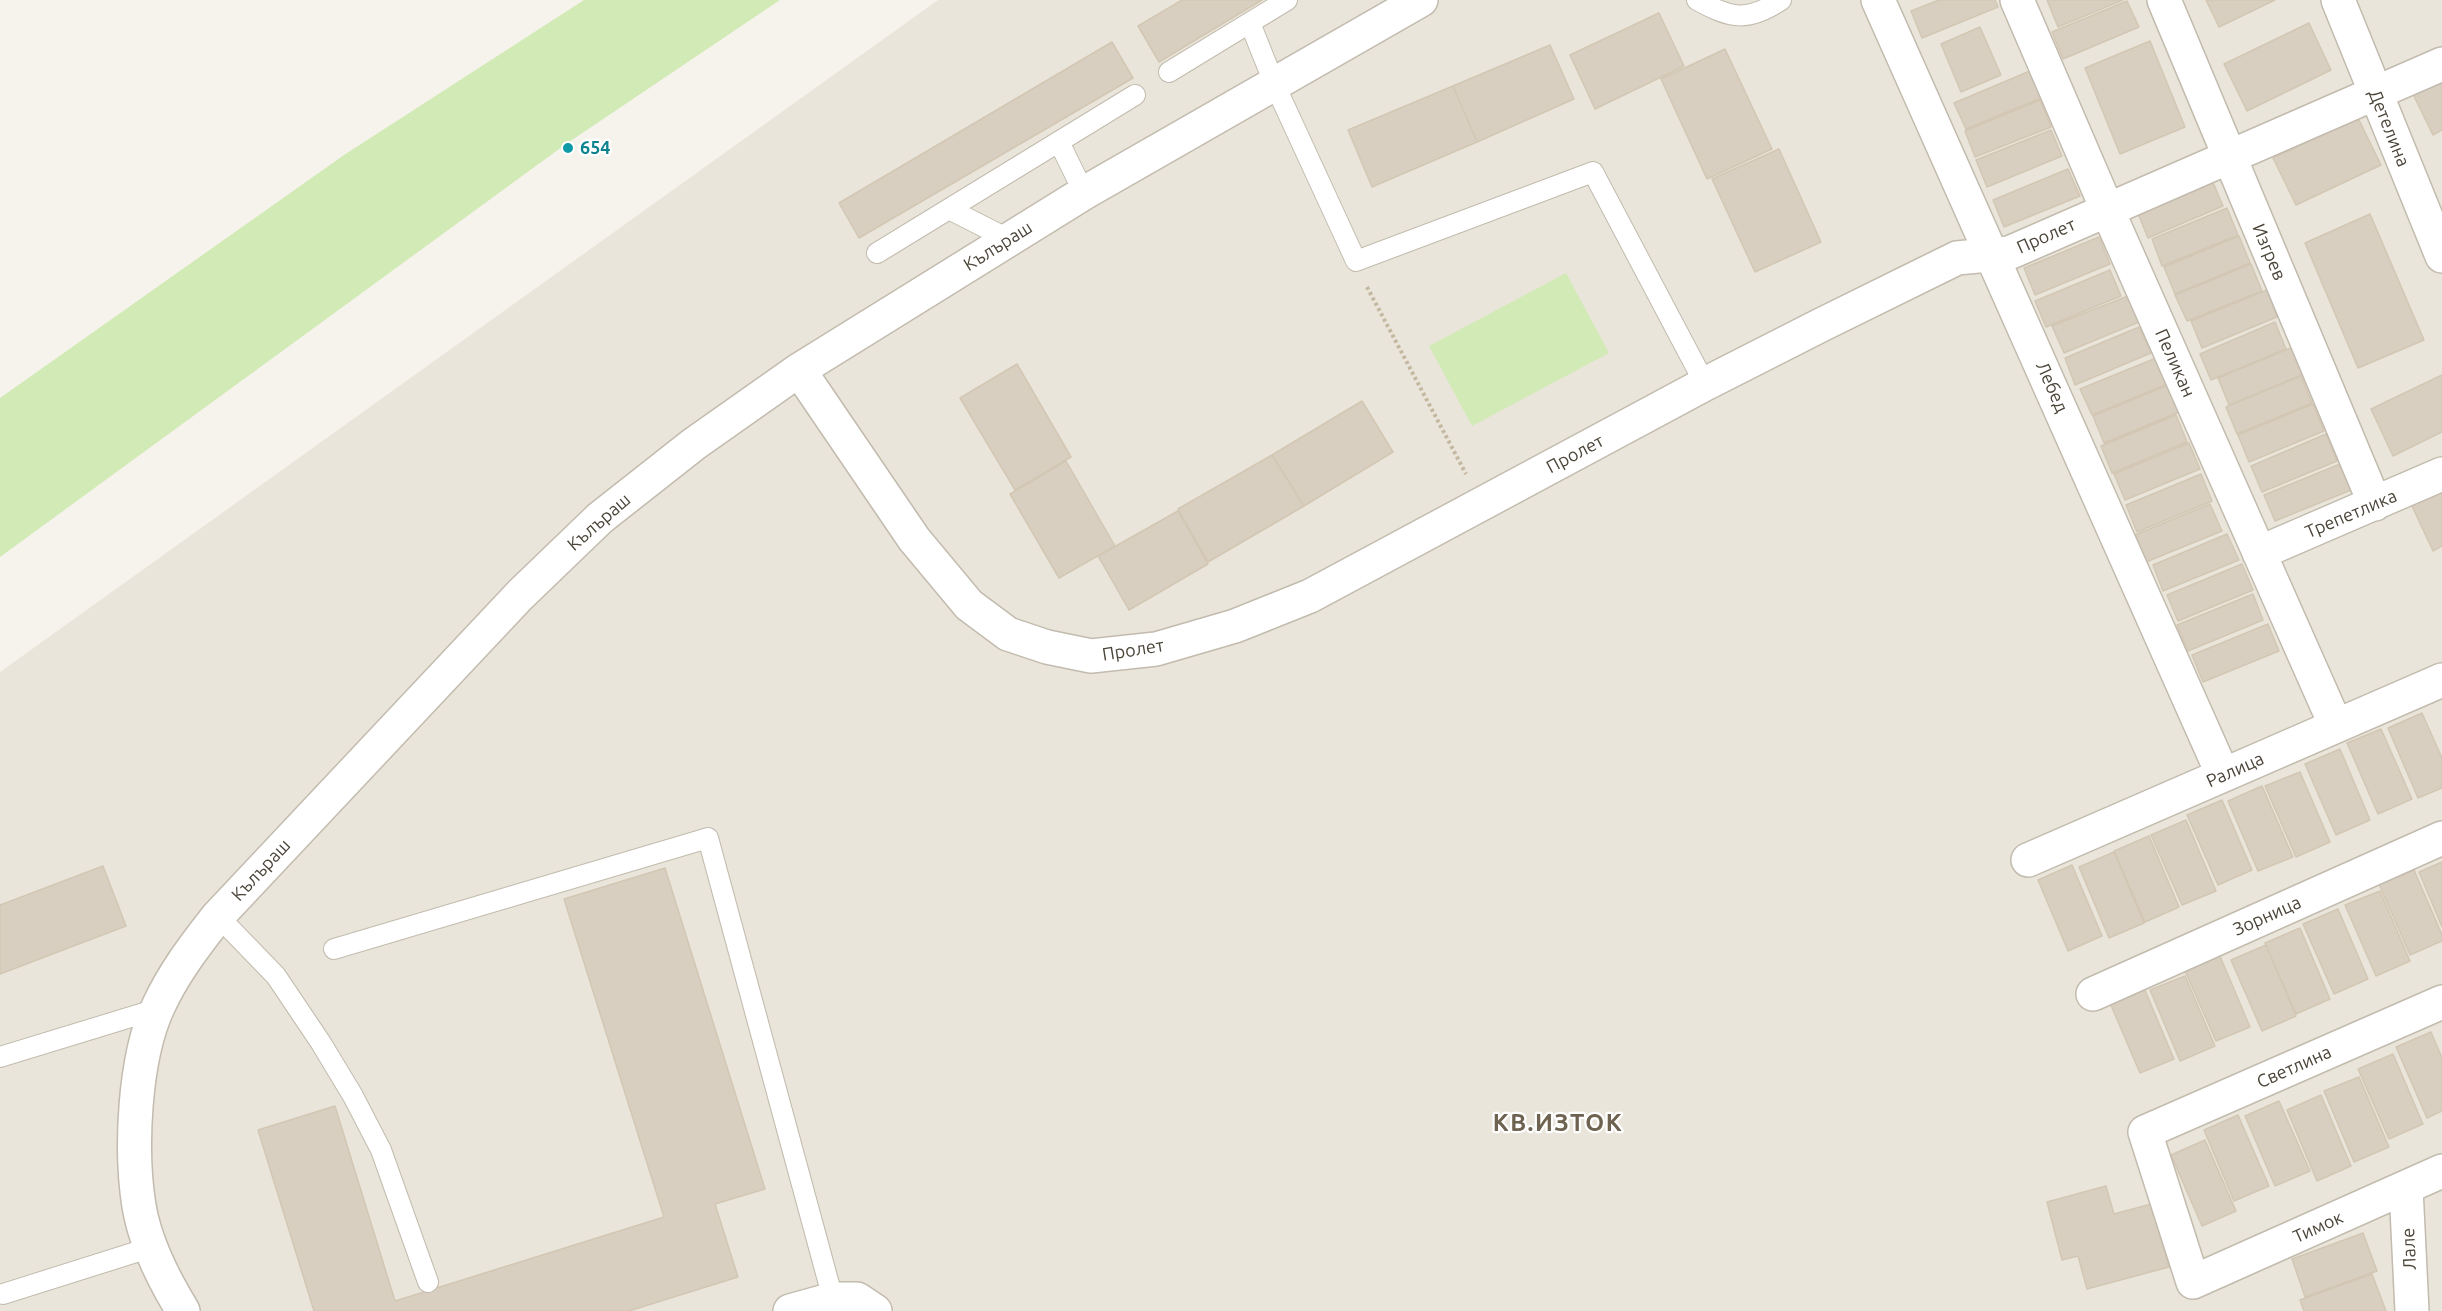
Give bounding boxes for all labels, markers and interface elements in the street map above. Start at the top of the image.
street label: Детелина [2364,86,2414,170]
place label: 654 [580,137,610,159]
marker: 654 [561,141,575,155]
street label: Пролет [2013,214,2079,258]
street label: Кълъраш [960,217,1036,275]
street label: Изгрев [2248,221,2290,283]
street label: Пеликан [2150,325,2200,401]
street label: Лебед [2031,358,2073,416]
street label: Пролет [1543,430,1607,478]
street label: Трепетлика [2302,485,2400,543]
street label: Кълъраш [563,489,635,555]
street label: Пролет [1101,634,1165,666]
street label: Ралица [2203,748,2267,792]
street label: Кълъраш [227,835,295,905]
street label: Зорница [2230,891,2304,941]
street label: Светлина [2253,1041,2335,1093]
district label: КВ.ИЗТОК [1493,1109,1623,1137]
street label: Тимок [2290,1206,2346,1248]
street label: Лале [2397,1227,2421,1271]

